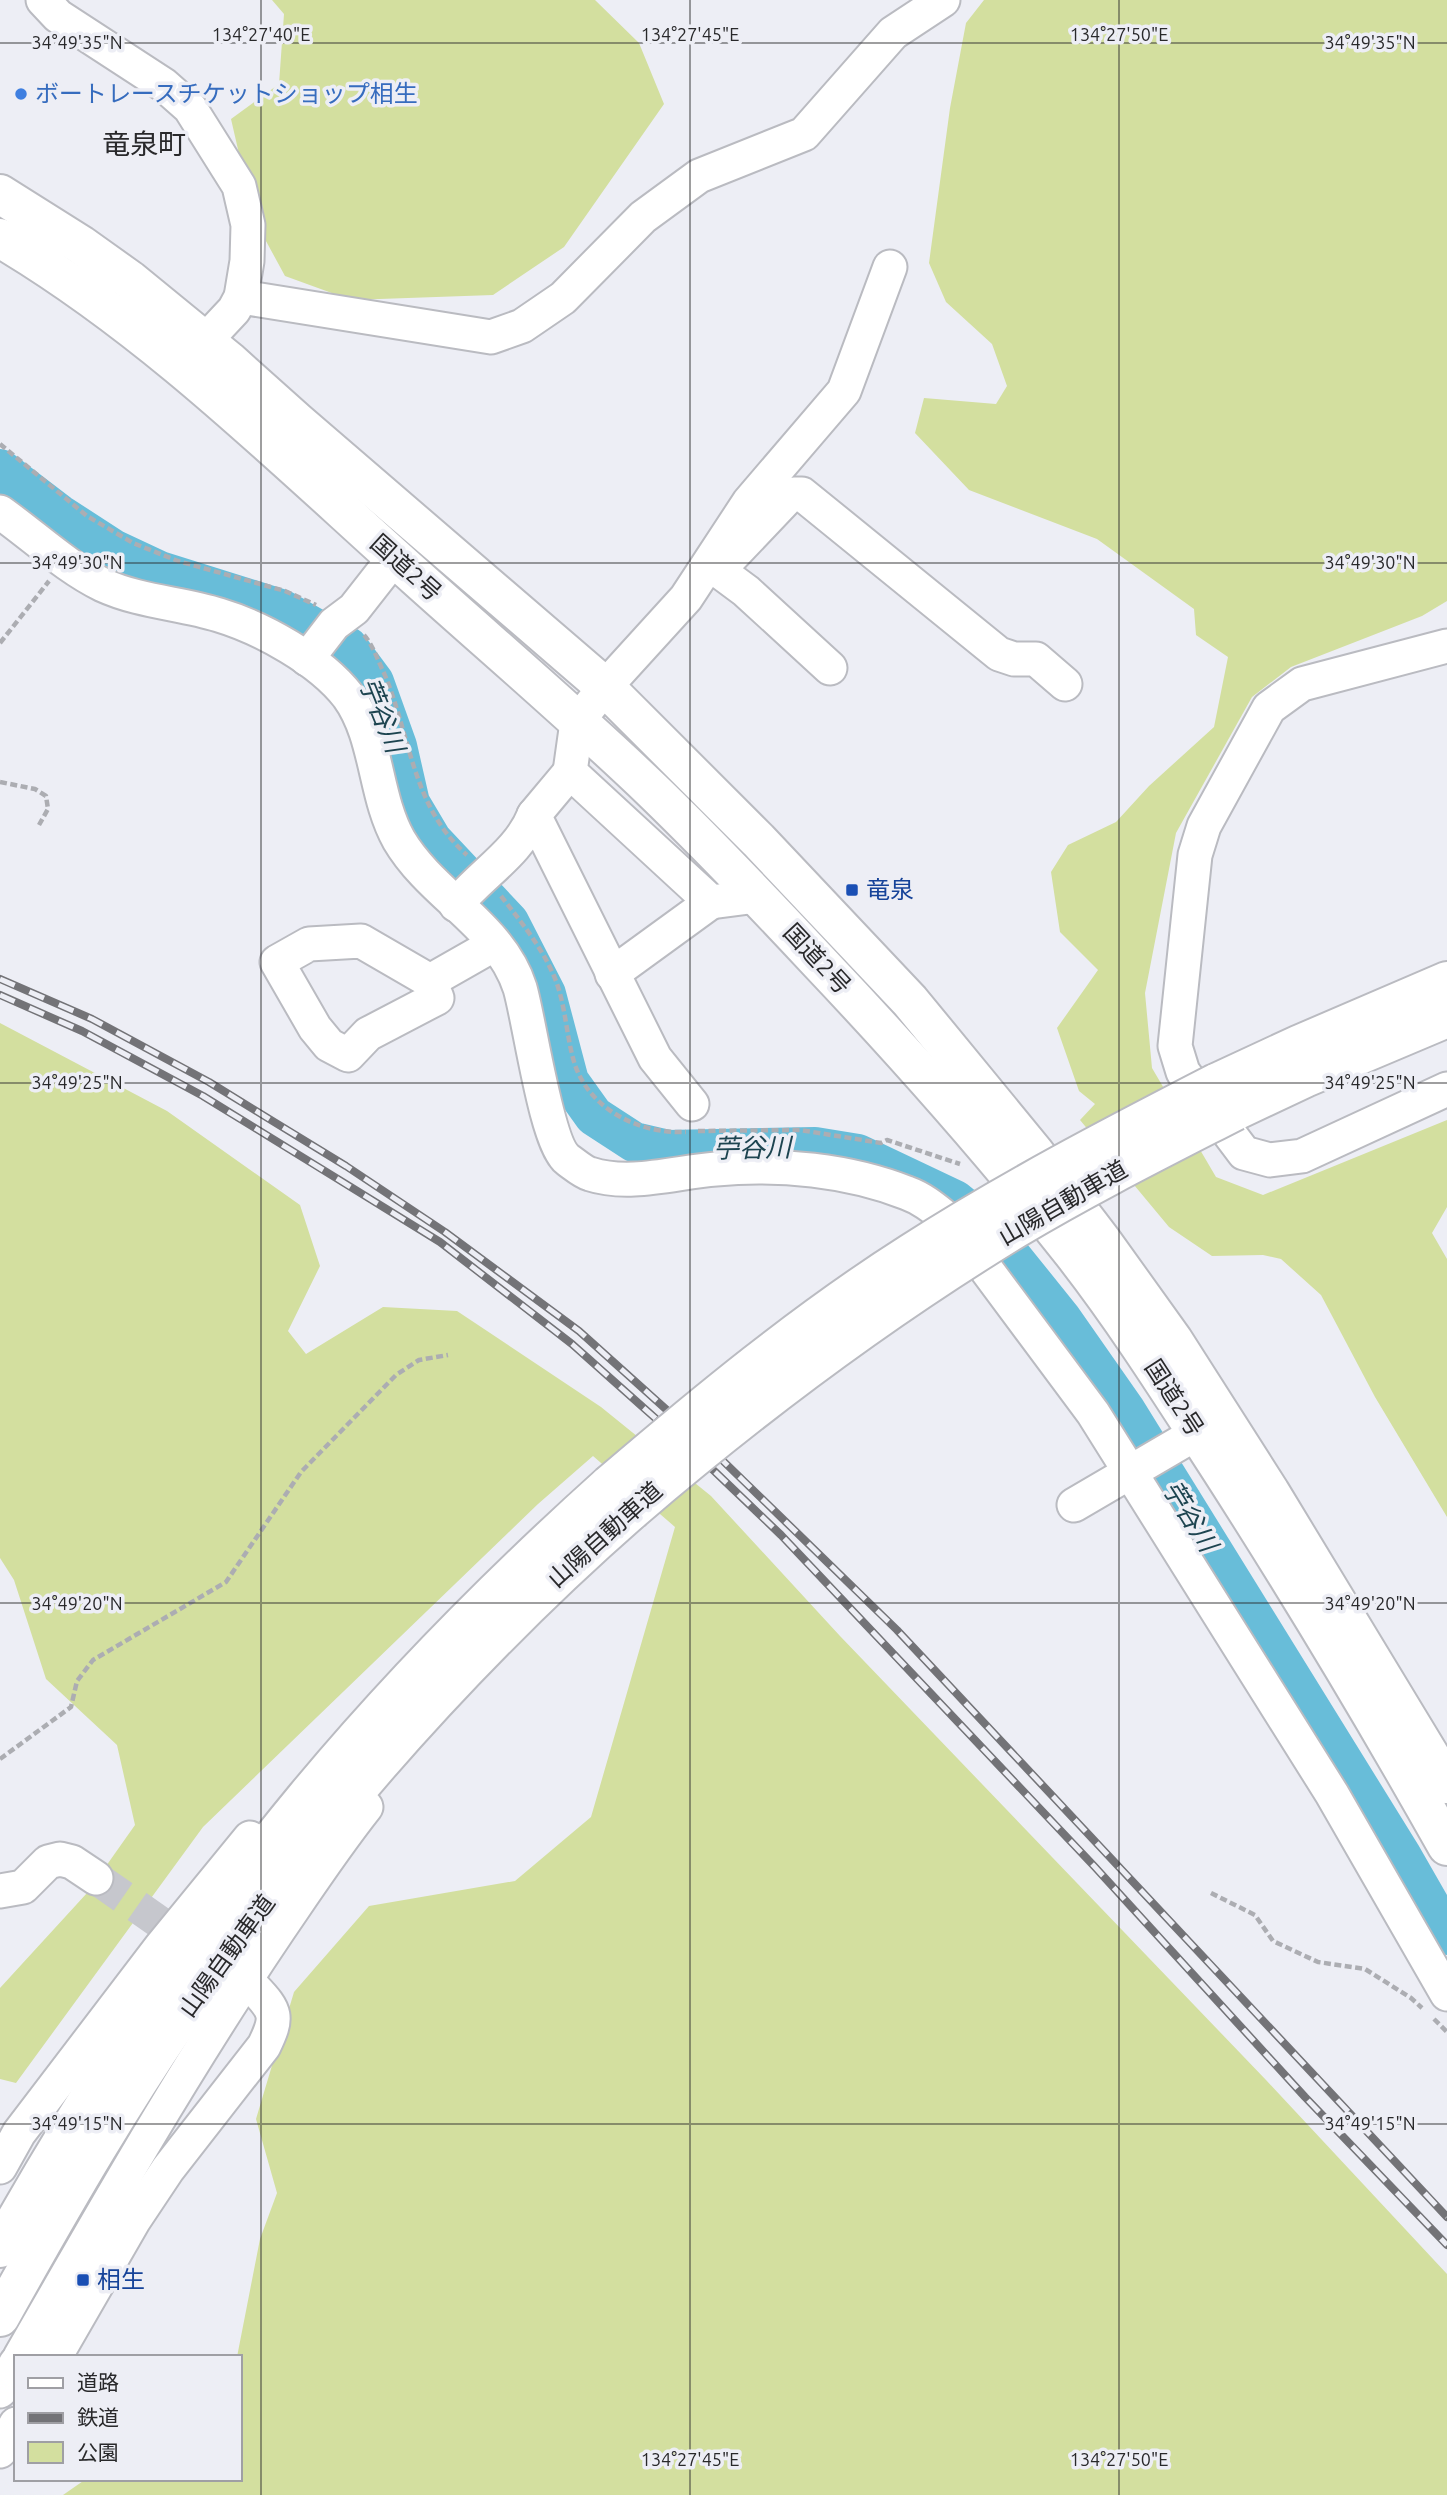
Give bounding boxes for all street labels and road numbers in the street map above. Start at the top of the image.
street label: 国道2号 [366,529,447,606]
street label: 国道2号 [778,918,856,999]
street label: 山陽自動車道 [994,1155,1132,1250]
street label: 国道2号 [1140,1355,1209,1441]
street label: 山陽自動車道 [542,1476,667,1593]
street label: 山陽自動車道 [173,1890,280,2022]

